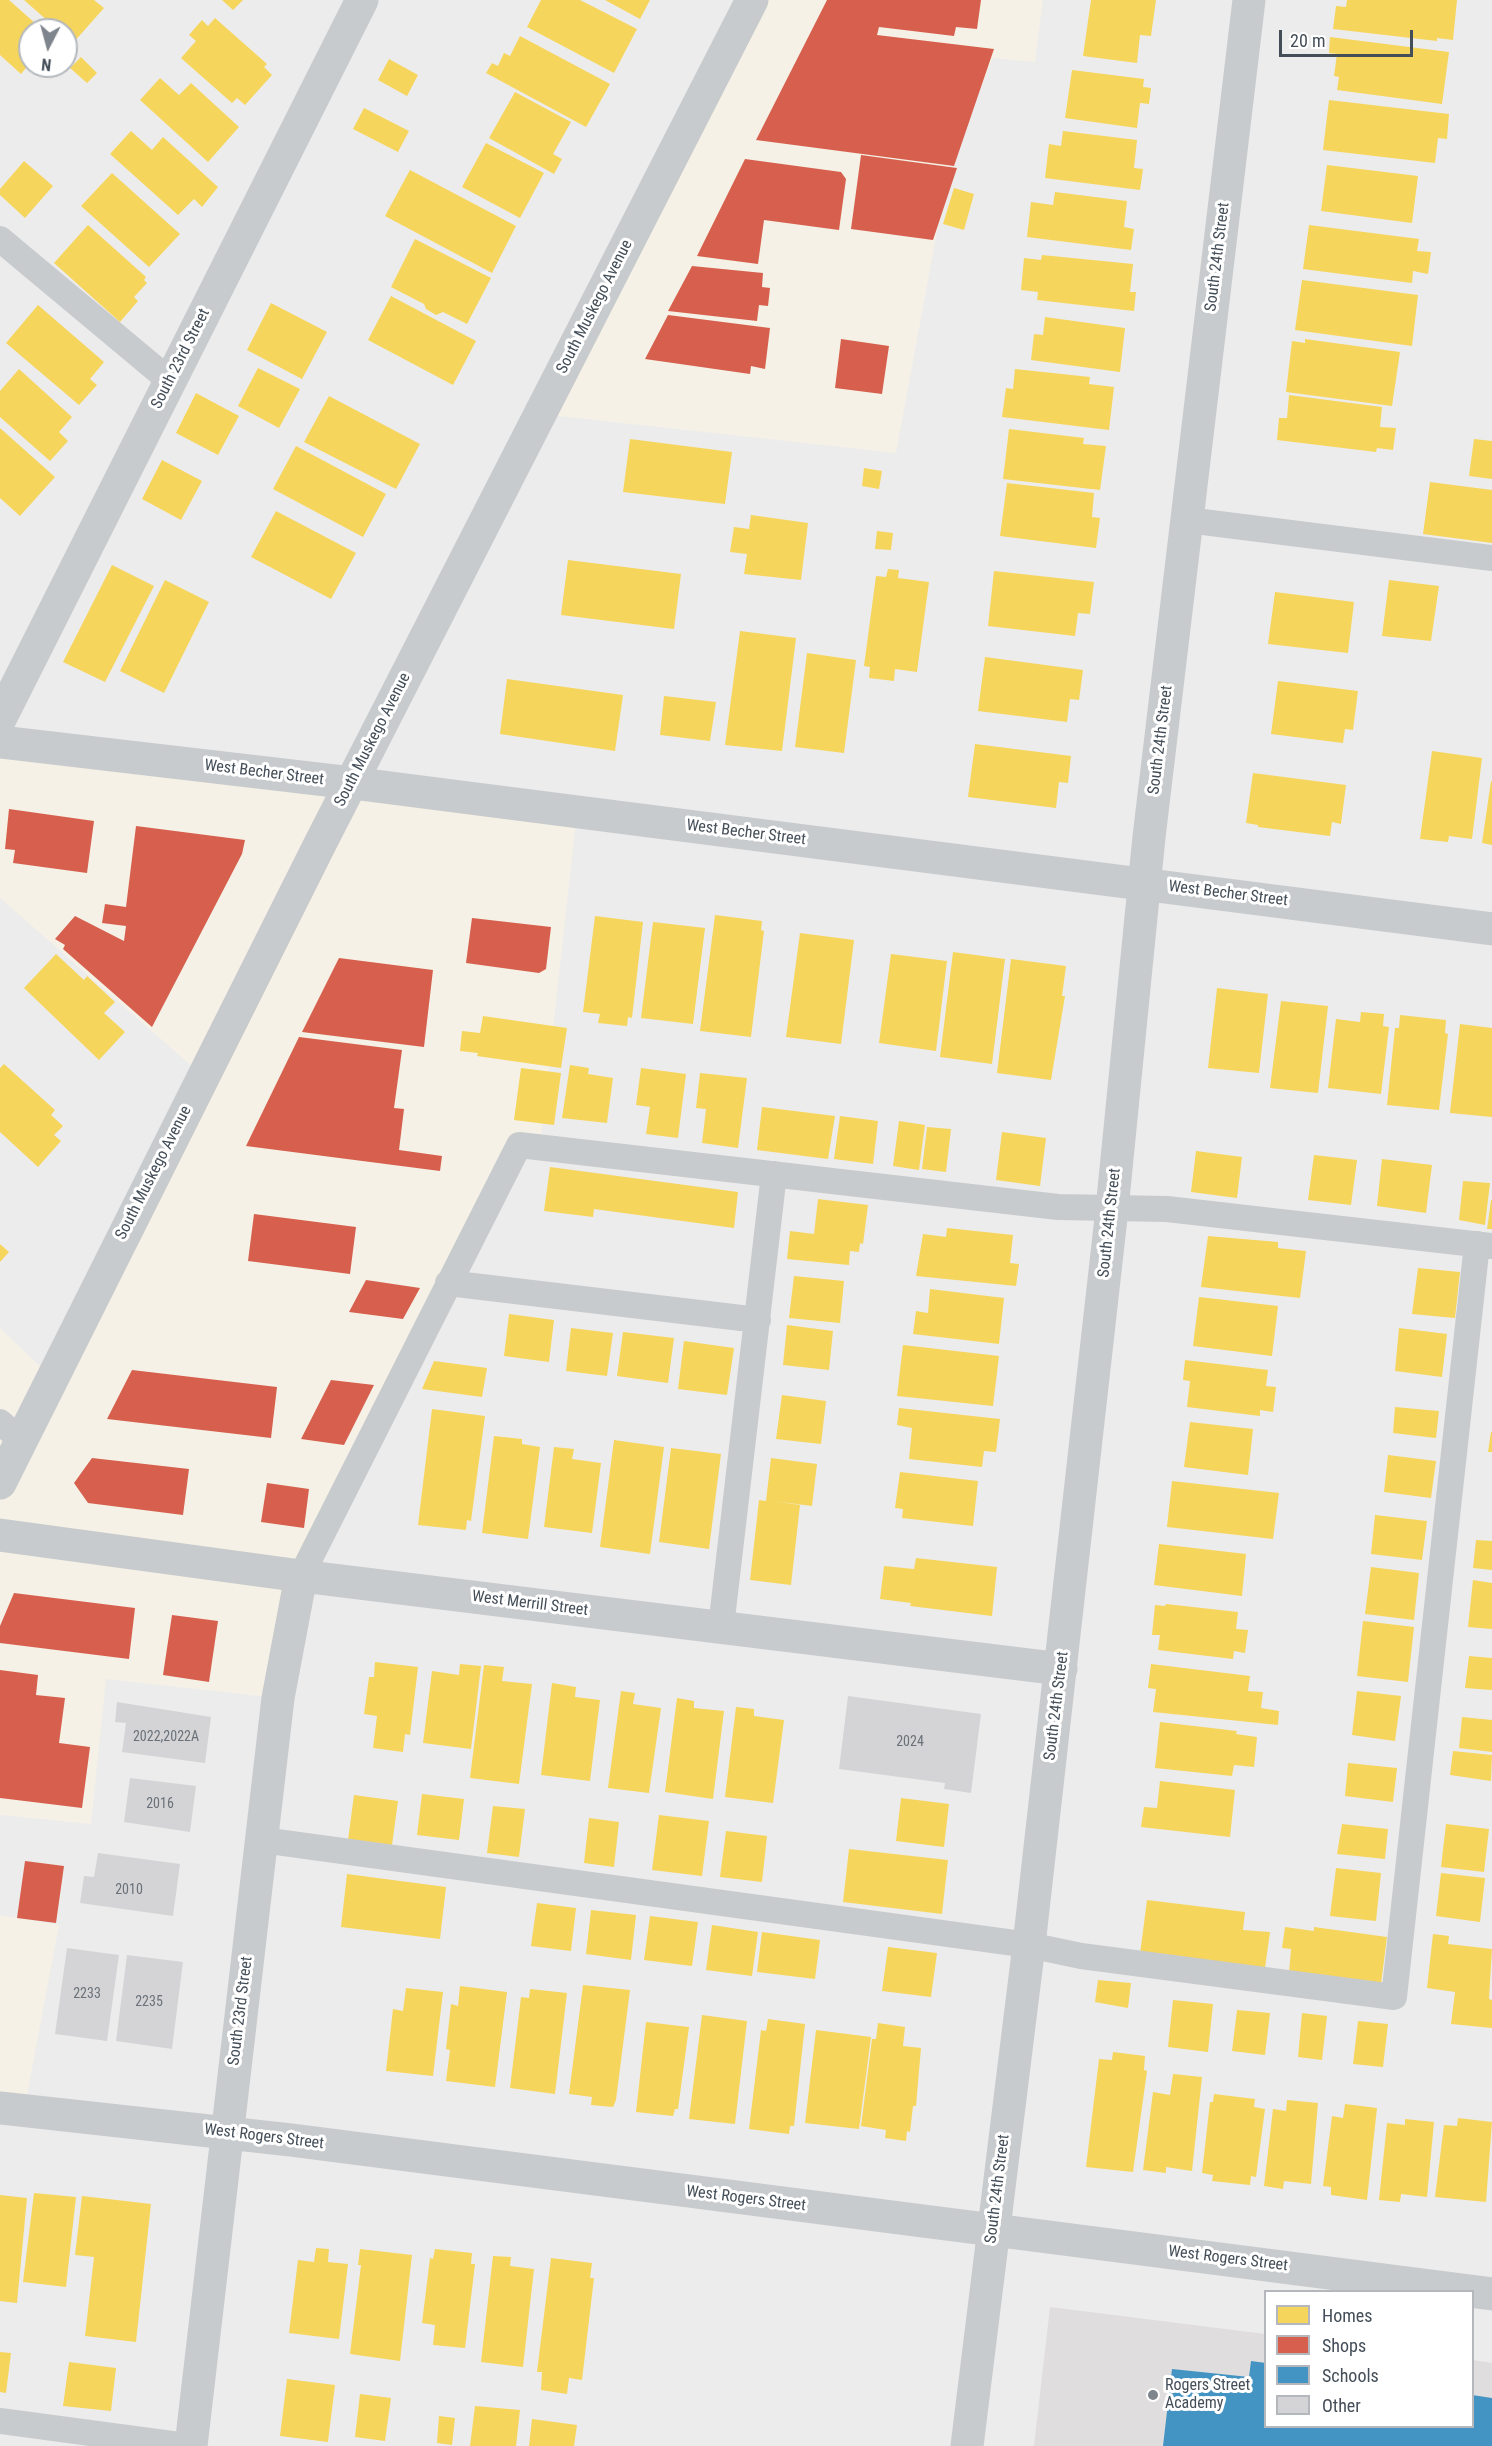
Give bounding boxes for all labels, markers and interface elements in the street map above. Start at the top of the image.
north arrow [18,18,78,78]
scale bar [1282,18,1416,56]
text: 20 m [1290,30,1325,51]
text: N [40,54,52,74]
street label: South 24th Street [1202,201,1234,313]
street label: South Muskego Avenue [553,237,637,377]
street label: South 23rd Street [148,306,214,412]
street label: South Muskego Avenue [331,670,415,810]
street label: South 24th Street [1145,684,1177,796]
street label: West Becher Street [203,756,325,790]
street label: West Becher Street [685,816,807,850]
street label: West Becher Street [1167,877,1289,911]
street label: South Muskego Avenue [112,1103,196,1243]
street label: South 24th Street [1095,1167,1125,1279]
street label: West Merrill Street [471,1587,589,1621]
street label: South 24th Street [1041,1650,1073,1762]
house number: 2022,2022A [133,1729,199,1745]
house number: 2024 [896,1734,924,1750]
house number: 2016 [146,1796,174,1812]
house number: 2010 [115,1882,143,1898]
street label: South 23rd Street [225,1955,257,2067]
house number: 2233 [73,1986,101,2002]
house number: 2235 [135,1994,163,2010]
street label: West Rogers Street [203,2120,325,2154]
street label: South 24th Street [982,2133,1014,2245]
street label: West Rogers Street [685,2182,807,2216]
street label: West Rogers Street [1167,2242,1289,2276]
legend [1264,2290,1474,2428]
text: Homes [1322,2305,1372,2326]
text: Shops [1322,2335,1366,2356]
text: Schools [1322,2365,1379,2386]
place label: Rogers Street Academy [1165,2376,1250,2414]
marker: Rogers Street Academy [1146,2388,1160,2402]
text: Other [1322,2395,1361,2416]

